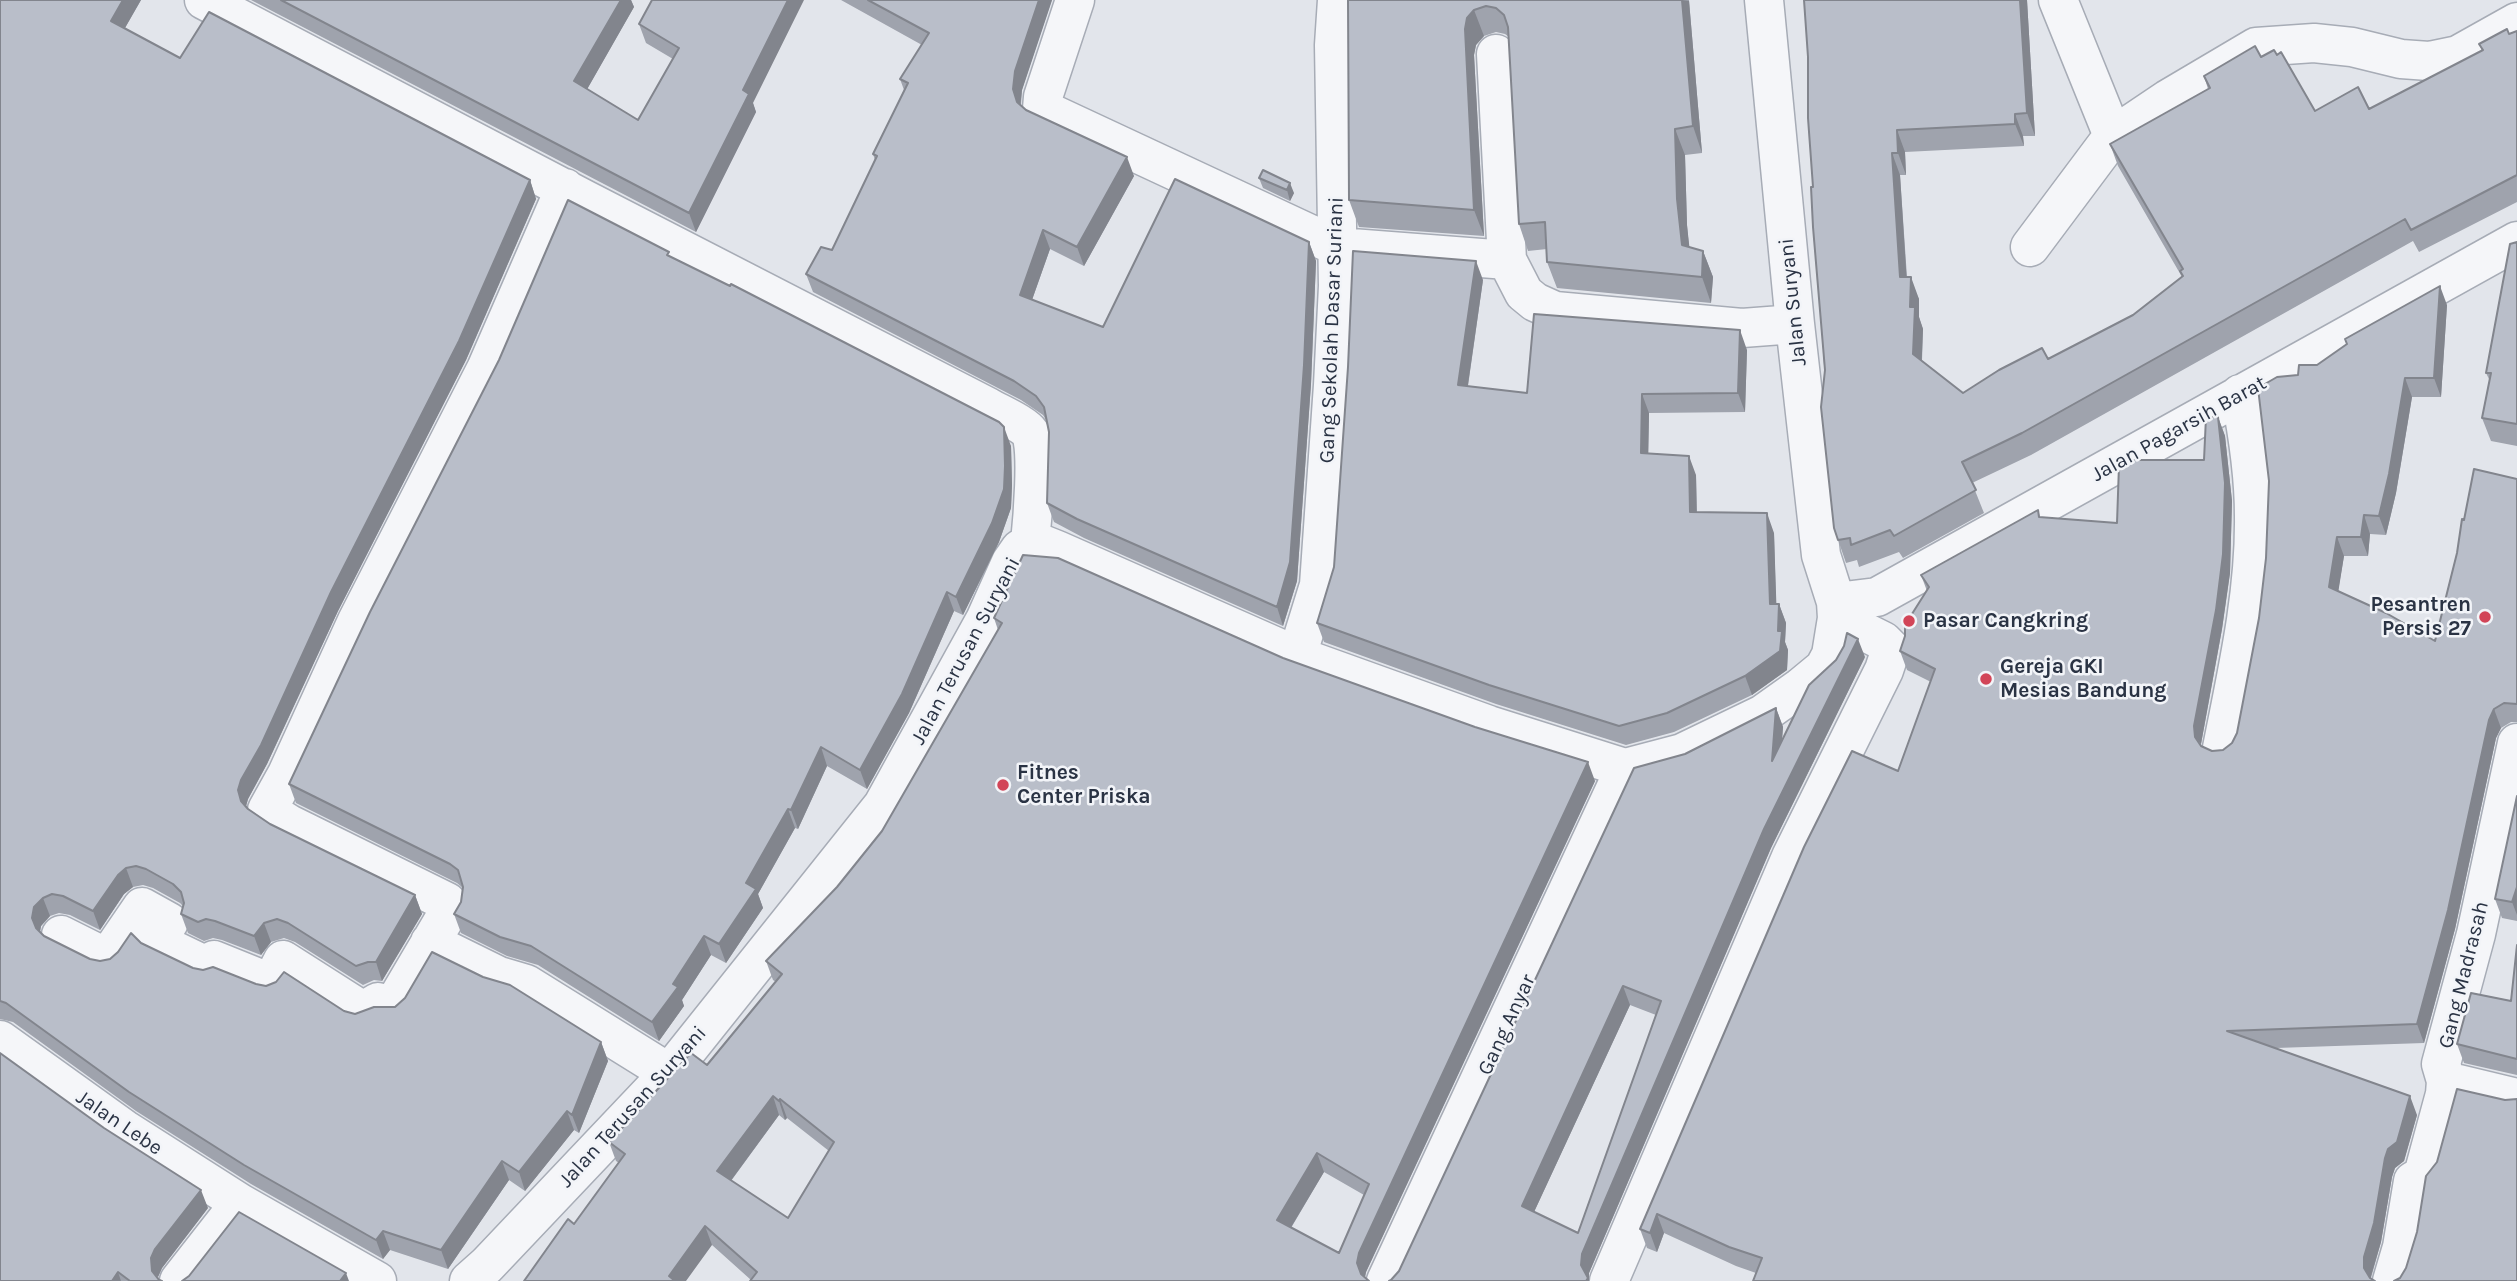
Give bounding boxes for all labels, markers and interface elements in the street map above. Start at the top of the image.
street label: Gang Sekolah Dasar Suriani [1315,196,1349,464]
street label: Jalan Suryani [1774,237,1812,367]
street label: Jalan Pagarsih Barat [2087,370,2271,488]
street label: Jalan Terusan Suryani [906,553,1026,749]
place label: Pesantren Persis 27 [2370,592,2471,642]
place label: Pasar Cangkring [1923,608,2088,634]
marker: Pesantren Persis 27 [2477,609,2493,625]
marker: Pasar Cangkring [1901,613,1917,629]
place label: Gereja GKI Mesias Bandung [2000,654,2166,704]
marker: Gereja GKI Mesias Bandung [1978,671,1994,687]
place label: Fitnes Center Priska [1017,760,1151,810]
marker: Fitnes Center Priska [995,777,1011,793]
street label: Gang Madrasah [2434,899,2494,1051]
street label: Gang Anyar [1473,971,1541,1079]
street label: Jalan Terusan Suryani [554,1021,712,1193]
street label: Jalan Lebe [71,1085,167,1161]

